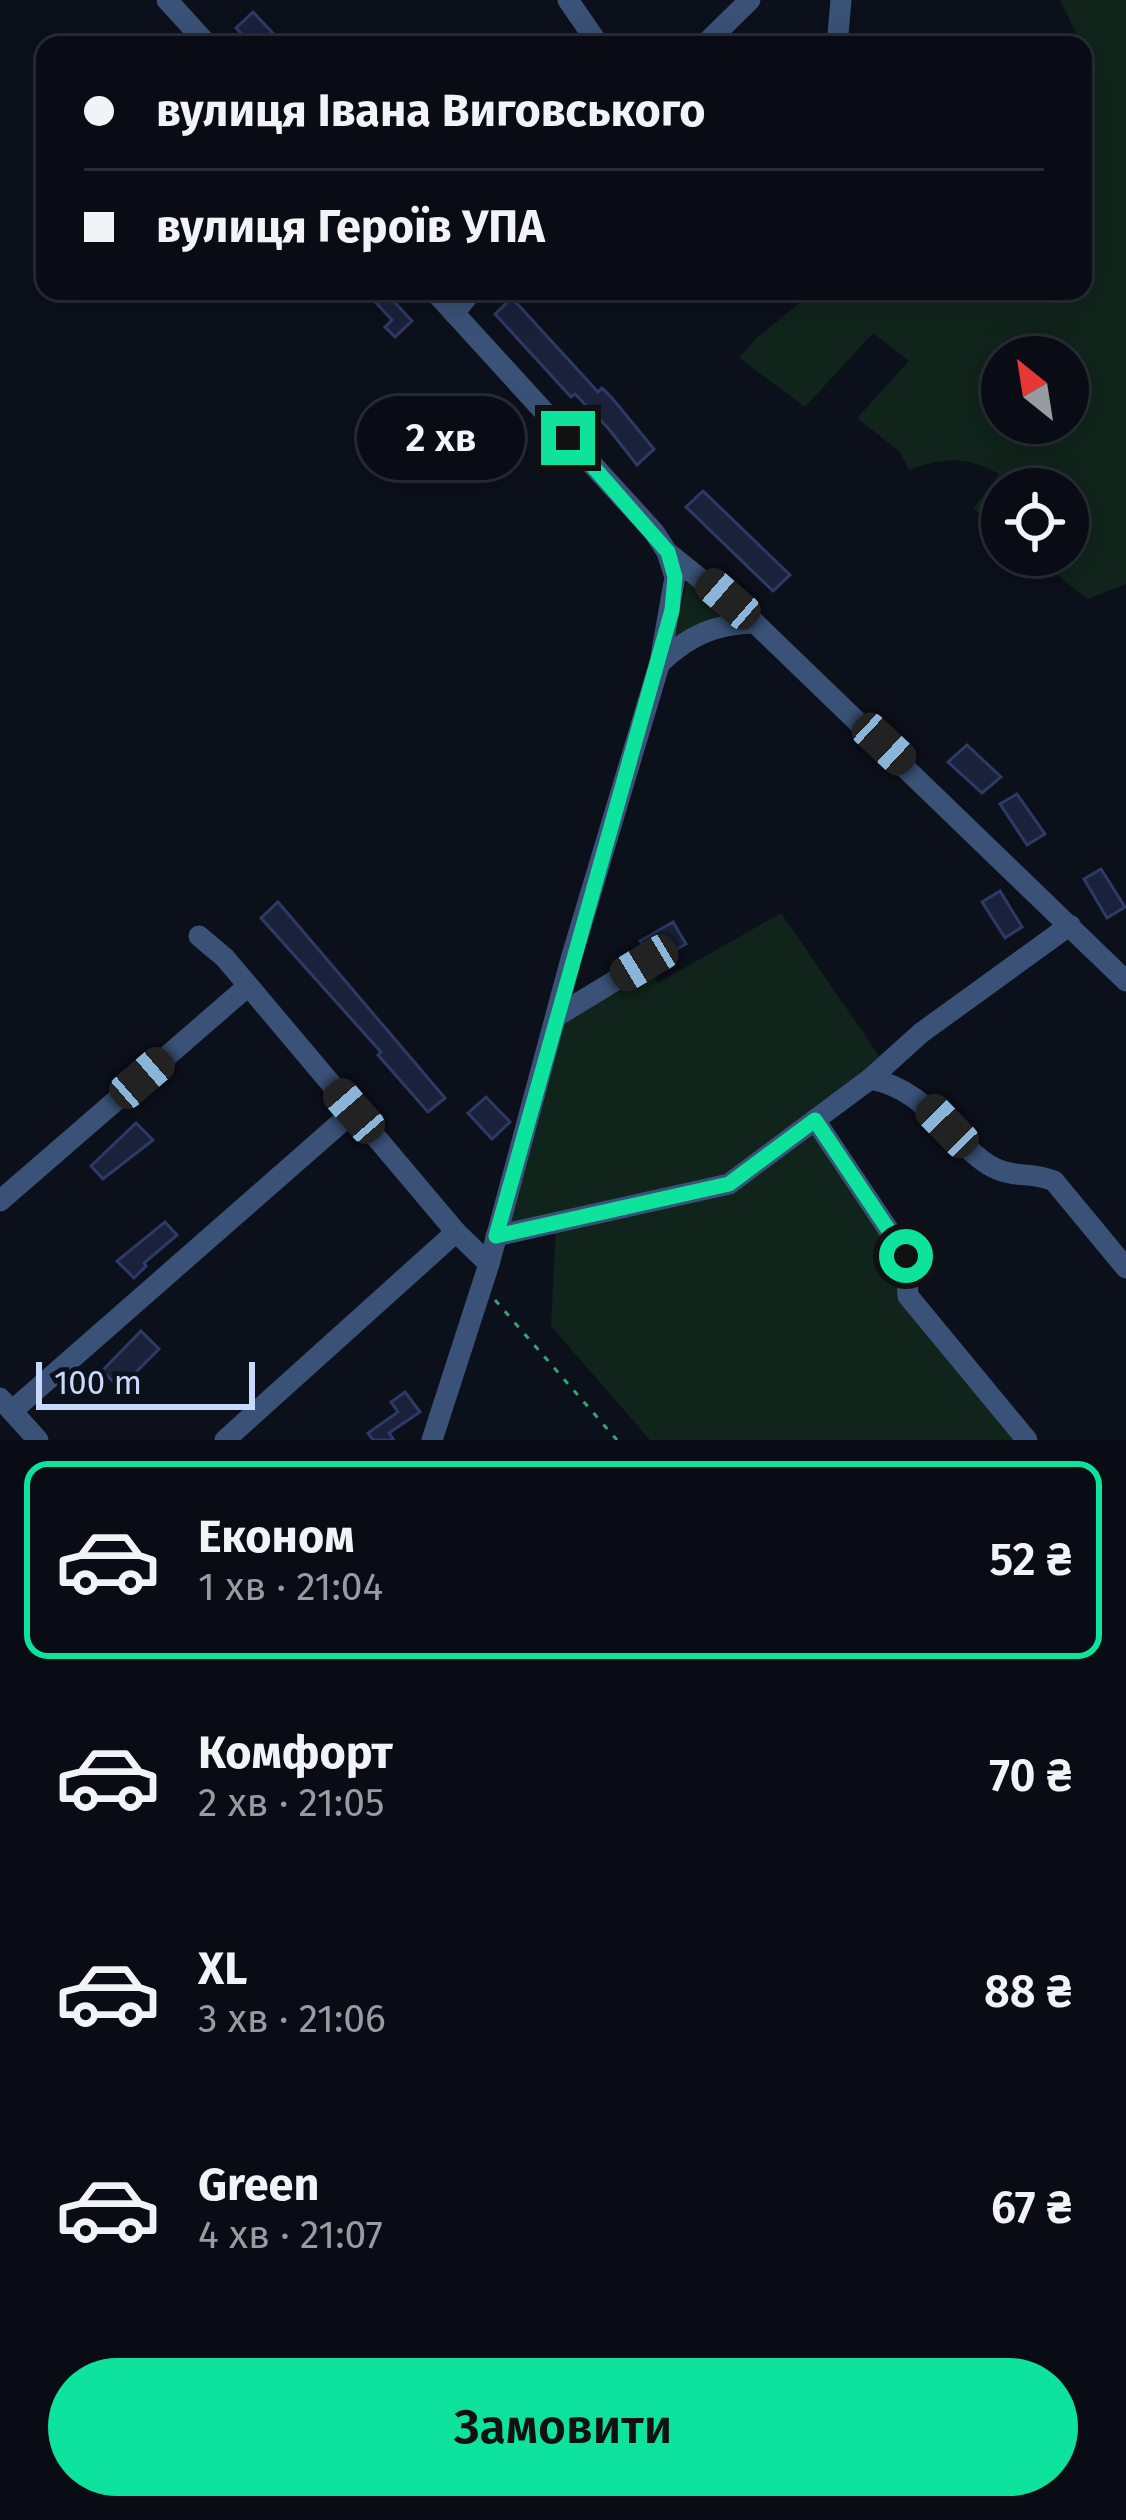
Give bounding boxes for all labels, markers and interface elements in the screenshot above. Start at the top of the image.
text: вулиця Івана Виговського [156,84,705,138]
text: вулиця Героїв УПА [156,200,545,254]
north arrow [981,336,1089,444]
map controls [981,336,1089,576]
callout: 2 хв [358,396,526,480]
route end [541,411,595,465]
text: 2 хв [406,415,476,461]
button: locate [981,468,1089,576]
car [689,562,767,636]
car [845,706,923,782]
car [604,929,684,997]
car [103,1041,181,1115]
car [317,1072,391,1150]
car [909,1088,985,1164]
route start [879,1229,933,1283]
scale bar [36,1356,255,1409]
text: 100 m [54,1363,142,1403]
icon: car [54,1506,162,1614]
text: Економ [198,1510,354,1564]
text: 52 ₴ [989,1533,1072,1587]
text: 1 хв · 21:04 [198,1564,383,1610]
icon: car [54,1722,162,1830]
text: Комфорт [198,1726,393,1780]
text: 70 ₴ [989,1749,1072,1803]
text: 2 хв · 21:05 [198,1780,384,1826]
icon: car [54,1938,162,2046]
text: XL [198,1942,247,1996]
text: 88 ₴ [984,1965,1072,2019]
text: 3 хв · 21:06 [198,1996,386,2042]
icon: car [54,2154,162,2262]
text: Green [198,2158,319,2212]
text: 67 ₴ [991,2181,1072,2235]
text: 4 хв · 21:07 [198,2212,383,2258]
button: Замовити [48,2358,1078,2496]

